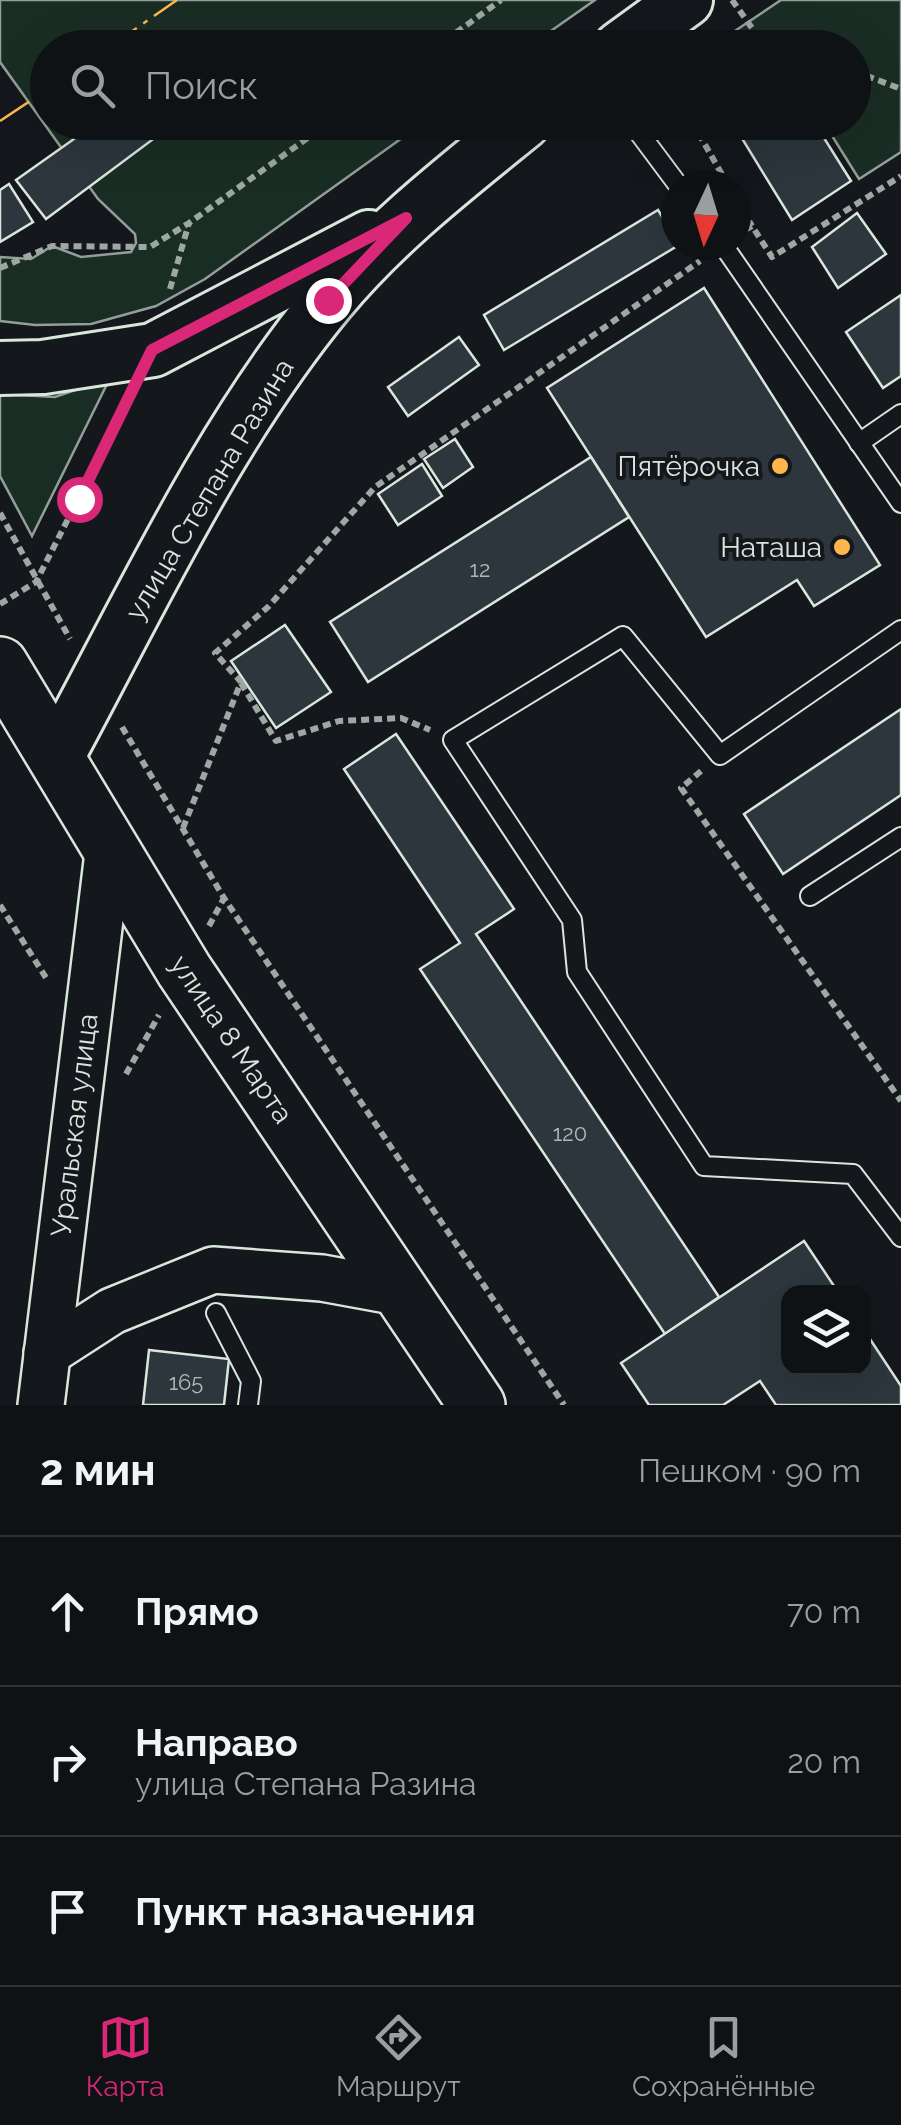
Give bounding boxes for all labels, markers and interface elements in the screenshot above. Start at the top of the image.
search box [30,30,871,140]
icon: search [65,58,120,113]
text: Поиск [145,63,258,108]
north arrow [661,170,751,260]
route end [306,278,352,324]
street label: улица Степана Разина [118,353,301,626]
place label: Пятёрочка [618,450,760,483]
marker: Пятёрочка [769,455,791,477]
route start [57,477,103,523]
place label: Наташа [720,531,822,564]
marker: Наташа [831,536,853,558]
house number: 12 [470,556,490,582]
street label: улица 8 Марта [163,949,300,1130]
street label: Уральская улица [44,1012,105,1239]
house number: 120 [553,1120,587,1146]
map controls [781,1285,871,1375]
button: layers [781,1285,871,1375]
house number: 165 [169,1369,203,1395]
text: 2 мин [40,1446,156,1495]
text: Пешком · 90 m [638,1452,861,1489]
icon: ahead [40,1584,95,1639]
text: Прямо [135,1589,259,1634]
text: 70 m [787,1593,861,1630]
text: Направо [135,1720,298,1765]
icon: right [40,1734,95,1789]
text: 20 m [787,1743,861,1780]
text: улица Степана Разина [135,1765,477,1802]
icon: arrive [40,1884,95,1939]
text: Пункт назначения [135,1889,476,1934]
tab: Карта [86,2010,165,2103]
tab: Маршрут [336,2010,461,2103]
tab: Сохранённые [632,2010,815,2103]

